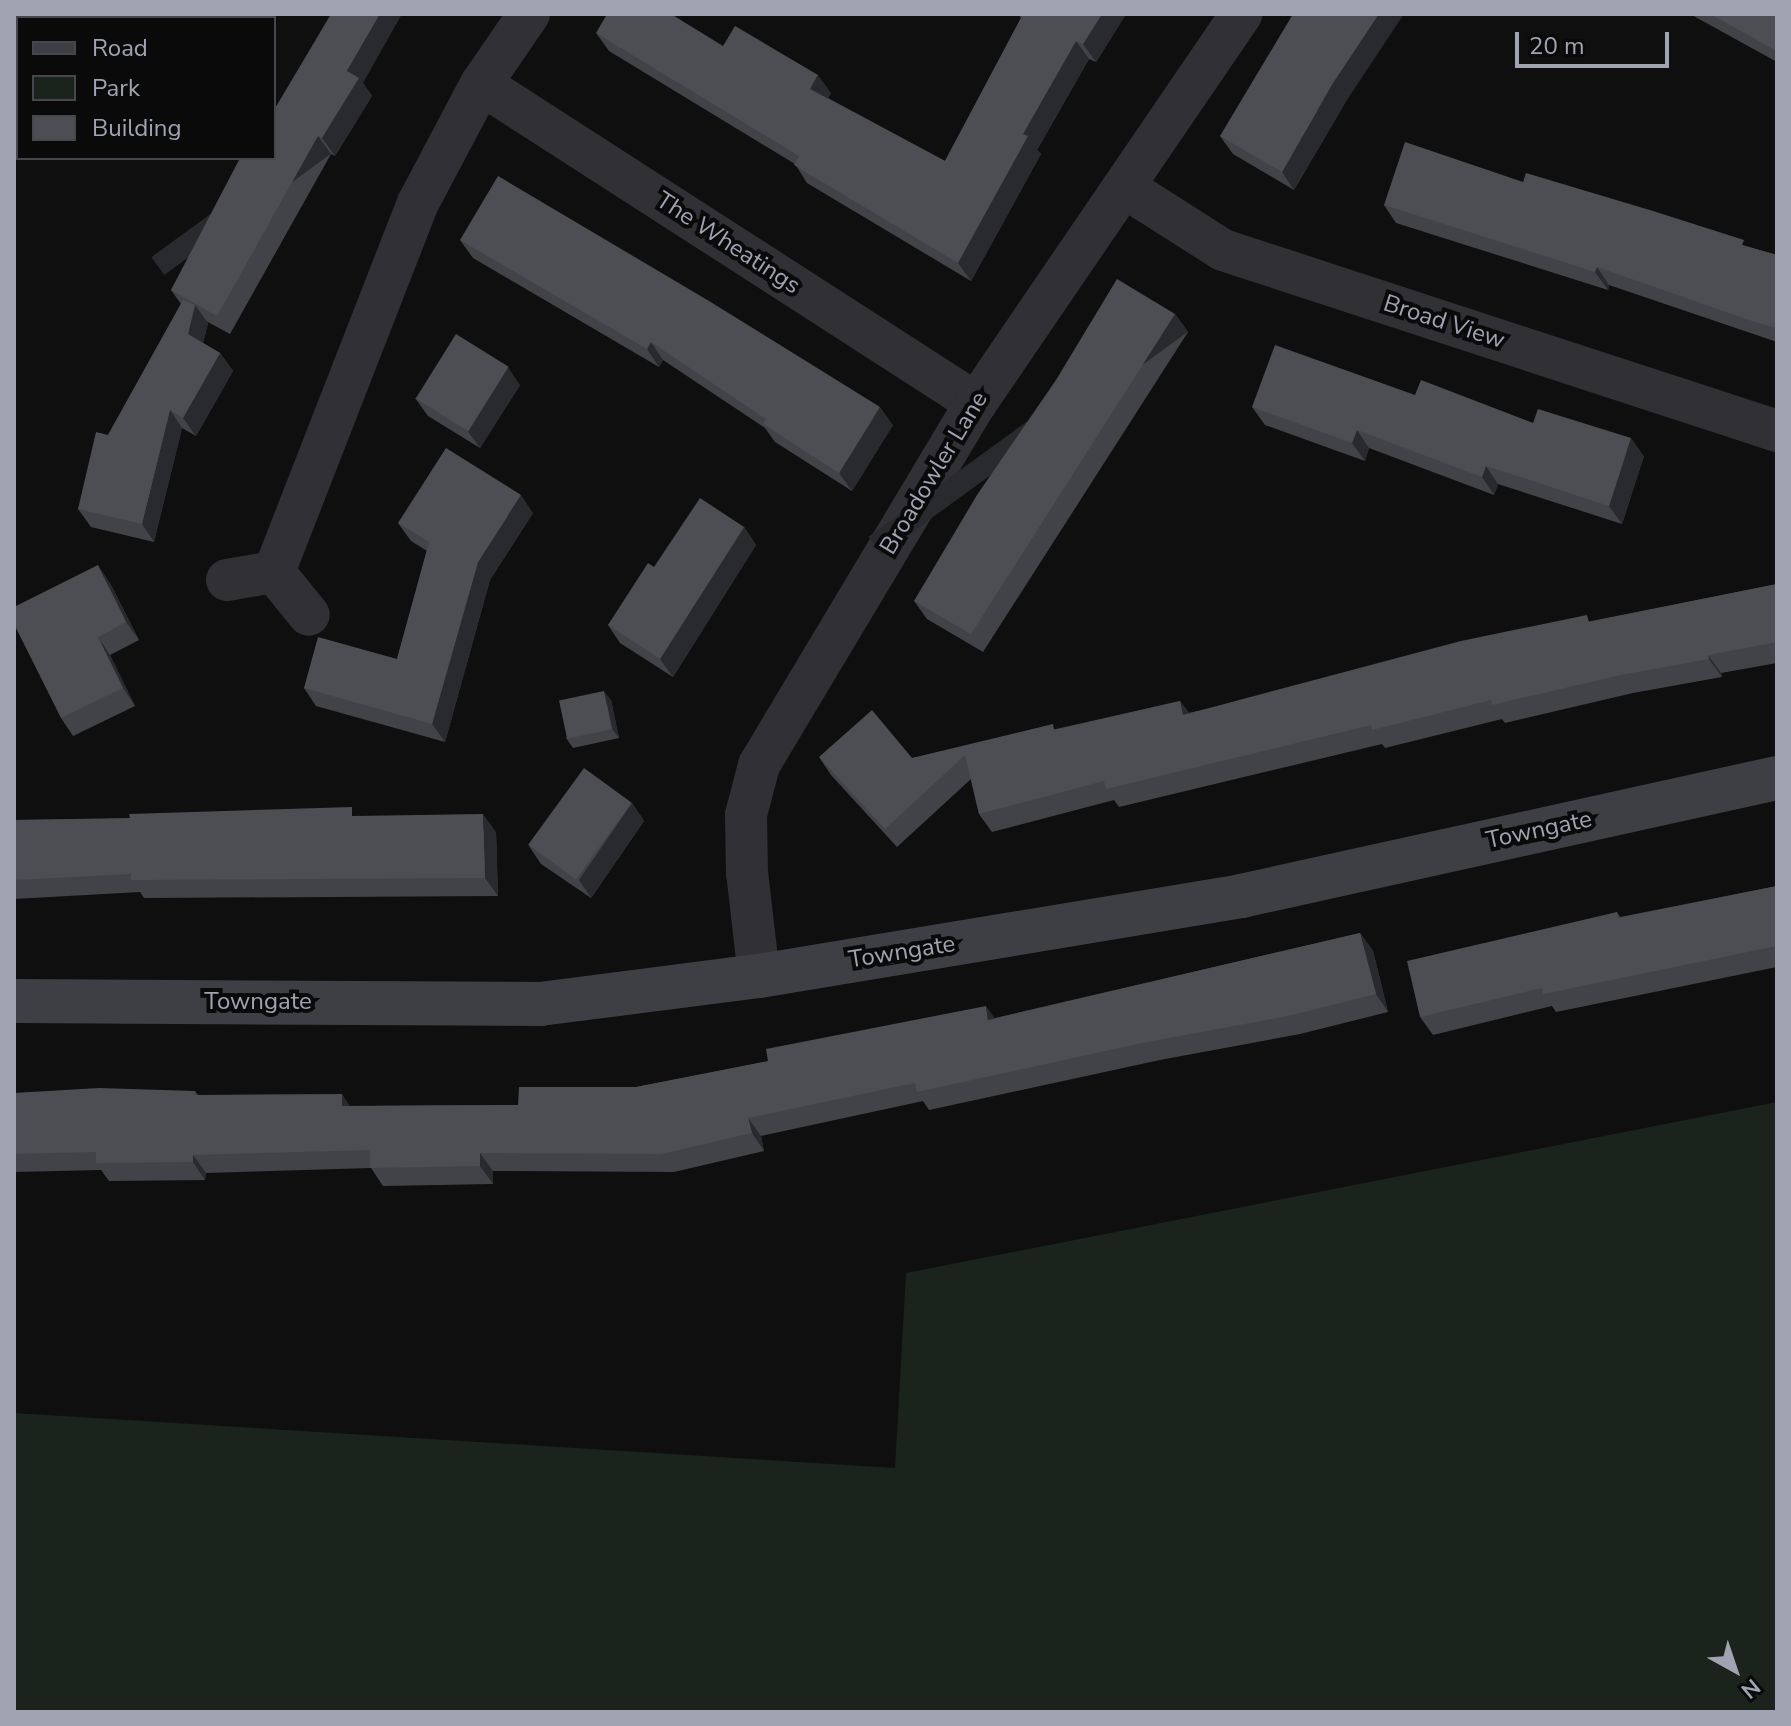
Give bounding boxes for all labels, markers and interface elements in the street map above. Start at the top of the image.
legend [16,16,276,160]
scale bar [1519,16,1673,66]
text: 20 m [1529,30,1585,62]
text: Road [92,32,148,64]
text: Park [92,72,140,104]
text: Building [92,112,182,144]
street label: The Wheatings [651,186,805,300]
street label: Broad View [1380,289,1508,355]
street label: Broadowler Lane [874,386,994,560]
street label: Towngate [1483,805,1595,855]
street label: Towngate [847,929,957,975]
street label: Towngate [204,988,312,1016]
north arrow [1695,1630,1775,1710]
text: N [1734,1672,1766,1705]

